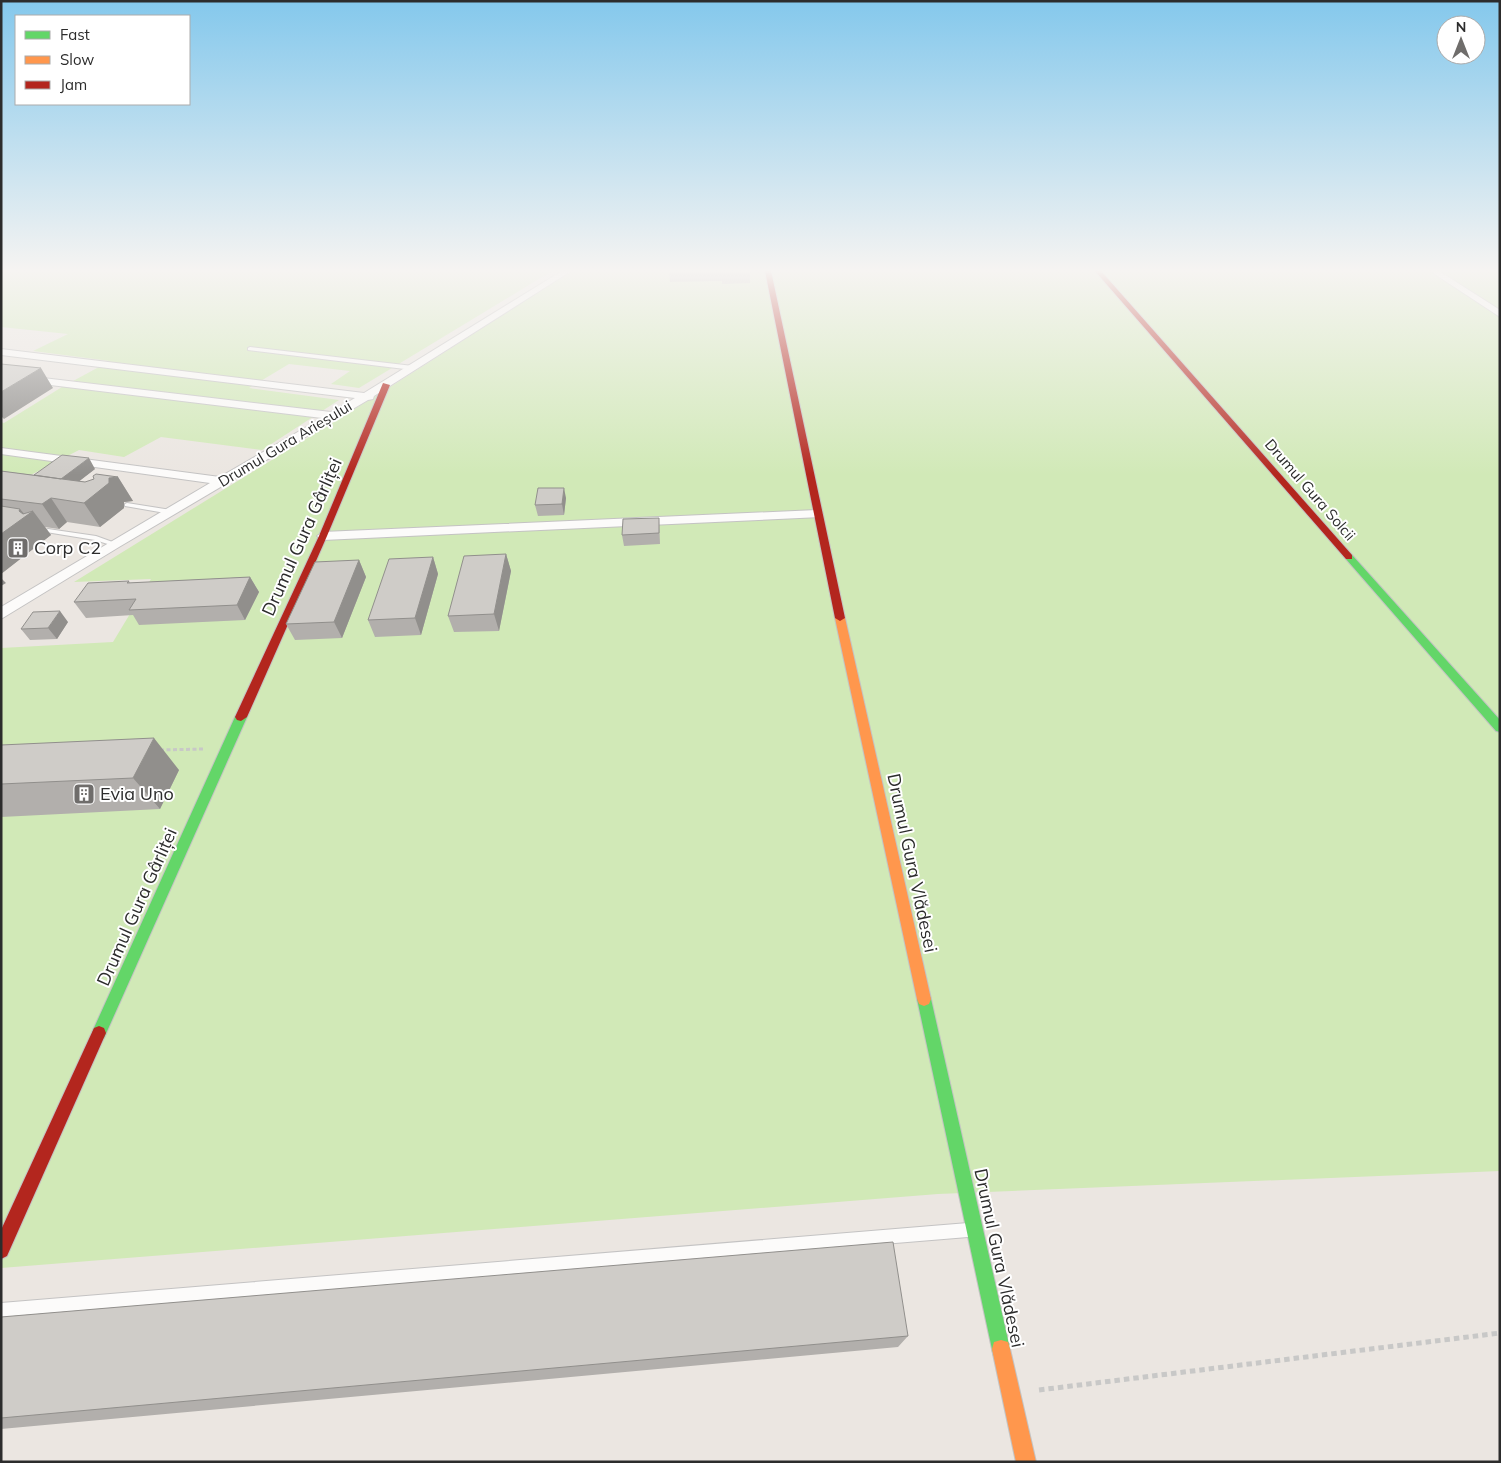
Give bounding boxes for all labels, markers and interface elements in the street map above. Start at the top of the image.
legend [15,15,190,105]
north arrow [1436,15,1486,65]
text: N [1456,18,1466,36]
text: Fast [60,25,90,44]
text: Slow [60,50,94,69]
text: Jam [60,75,87,94]
street label: Drumul Gura Arieșului [214,396,355,491]
street label: Drumul Gura Solcii [1261,435,1360,544]
street label: Drumul Gura Gârliței [256,454,347,619]
building icon: Corp C2 [6,536,30,560]
place label: Corp C2 [34,536,101,559]
street label: Drumul Gura Vlădesei [882,771,943,954]
building icon: Evia Uno [72,782,96,806]
place label: Evia Uno [100,782,174,805]
street label: Drumul Gura Gârliței [91,824,182,989]
street label: Drumul Gura Vlădesei [969,1166,1030,1349]

